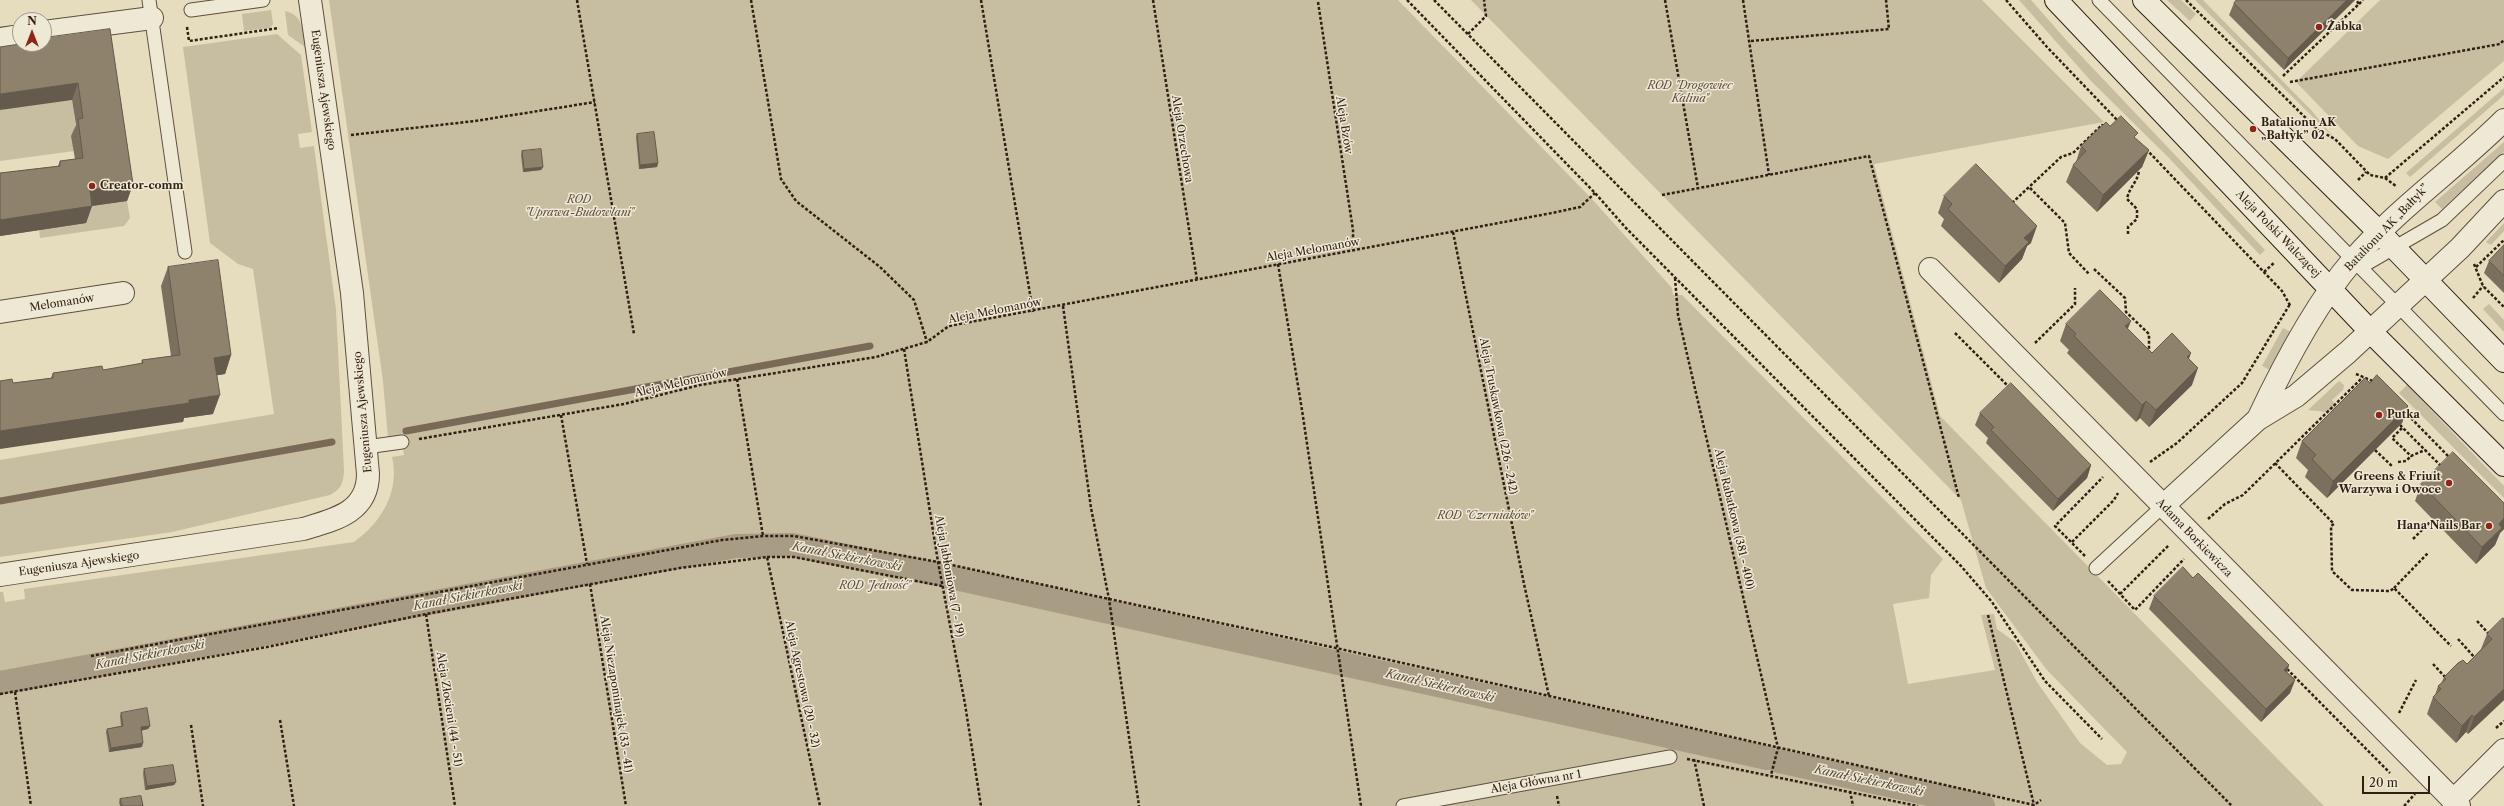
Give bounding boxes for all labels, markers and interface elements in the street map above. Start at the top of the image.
north arrow [12,12,52,52]
text: N [27,14,37,28]
place label: Żabka [2327,20,2362,34]
marker: Żabka [2314,22,2324,32]
street label: Eugeniusza Ajewskiego [308,29,338,151]
park label: ROD "Drogowiec Kalina" [1647,79,1733,105]
street label: Aleja Orzechowa [1169,94,1195,184]
street label: Aleja Bzów [1333,95,1355,155]
place label: Batalionu AK „Bałtyk” 02 [2261,116,2336,142]
marker: Batalionu AK „Bałtyk” 02 [2248,124,2258,134]
place label: Creator-comm [100,179,183,193]
marker: Creator-comm [87,181,97,191]
street label: Batalionu AK „Bałtyk” [2342,182,2432,274]
street label: Aleja Polski Walczącej [2233,188,2323,280]
park label: ROD "Uprawa-Budowlani" [525,193,633,219]
street label: Aleja Melomanów [1265,235,1361,265]
street label: Melomanów [29,291,95,315]
street label: Aleja Melomanów [947,295,1043,327]
street label: Aleja Truskawkowa (226 - 242) [1476,337,1520,495]
street label: Eugeniusza Ajewskiego [351,351,375,473]
street label: Aleja Melomanów [633,366,729,400]
place label: Putka [2387,408,2420,422]
marker: Putka [2374,410,2384,420]
street label: Aleja Rabatkowa (381 - 400) [1711,447,1757,591]
place label: Greens & Friuit Warzywa i Owoce [2339,470,2441,496]
marker: Greens & Friuit Warzywa i Owoce [2444,478,2454,488]
street label: Adama Borkiewicza [2153,496,2235,580]
park label: ROD "Czerniaków" [1437,509,1533,523]
street label: Aleja Jabłoniowa (7 - 19) [932,514,966,638]
place label: Hana Nails Bar [2397,519,2481,533]
marker: Hana Nails Bar [2484,521,2494,531]
water label: Kanał Siekierkowski [791,539,903,575]
street label: Eugeniusza Ajewskiego [18,549,140,579]
water label: Kanał Siekierkowski [412,578,524,614]
park label: ROD "Jedność" [839,579,911,593]
street label: Aleja Niezapominajek (33 - 41) [597,615,635,773]
street label: Aleja Agrestowa (20 - 32) [782,619,822,749]
water label: Kanał Siekierkowski [94,637,206,673]
street label: Aleja Złocieni (44 - 51) [433,651,465,767]
water label: Kanał Siekierkowski [1384,666,1496,706]
water label: Kanał Siekierkowski [1813,762,1925,800]
street label: Aleja Główna nr 1 [1490,768,1582,796]
scale bar [2364,768,2432,794]
text: 20 m [2369,775,2398,790]

